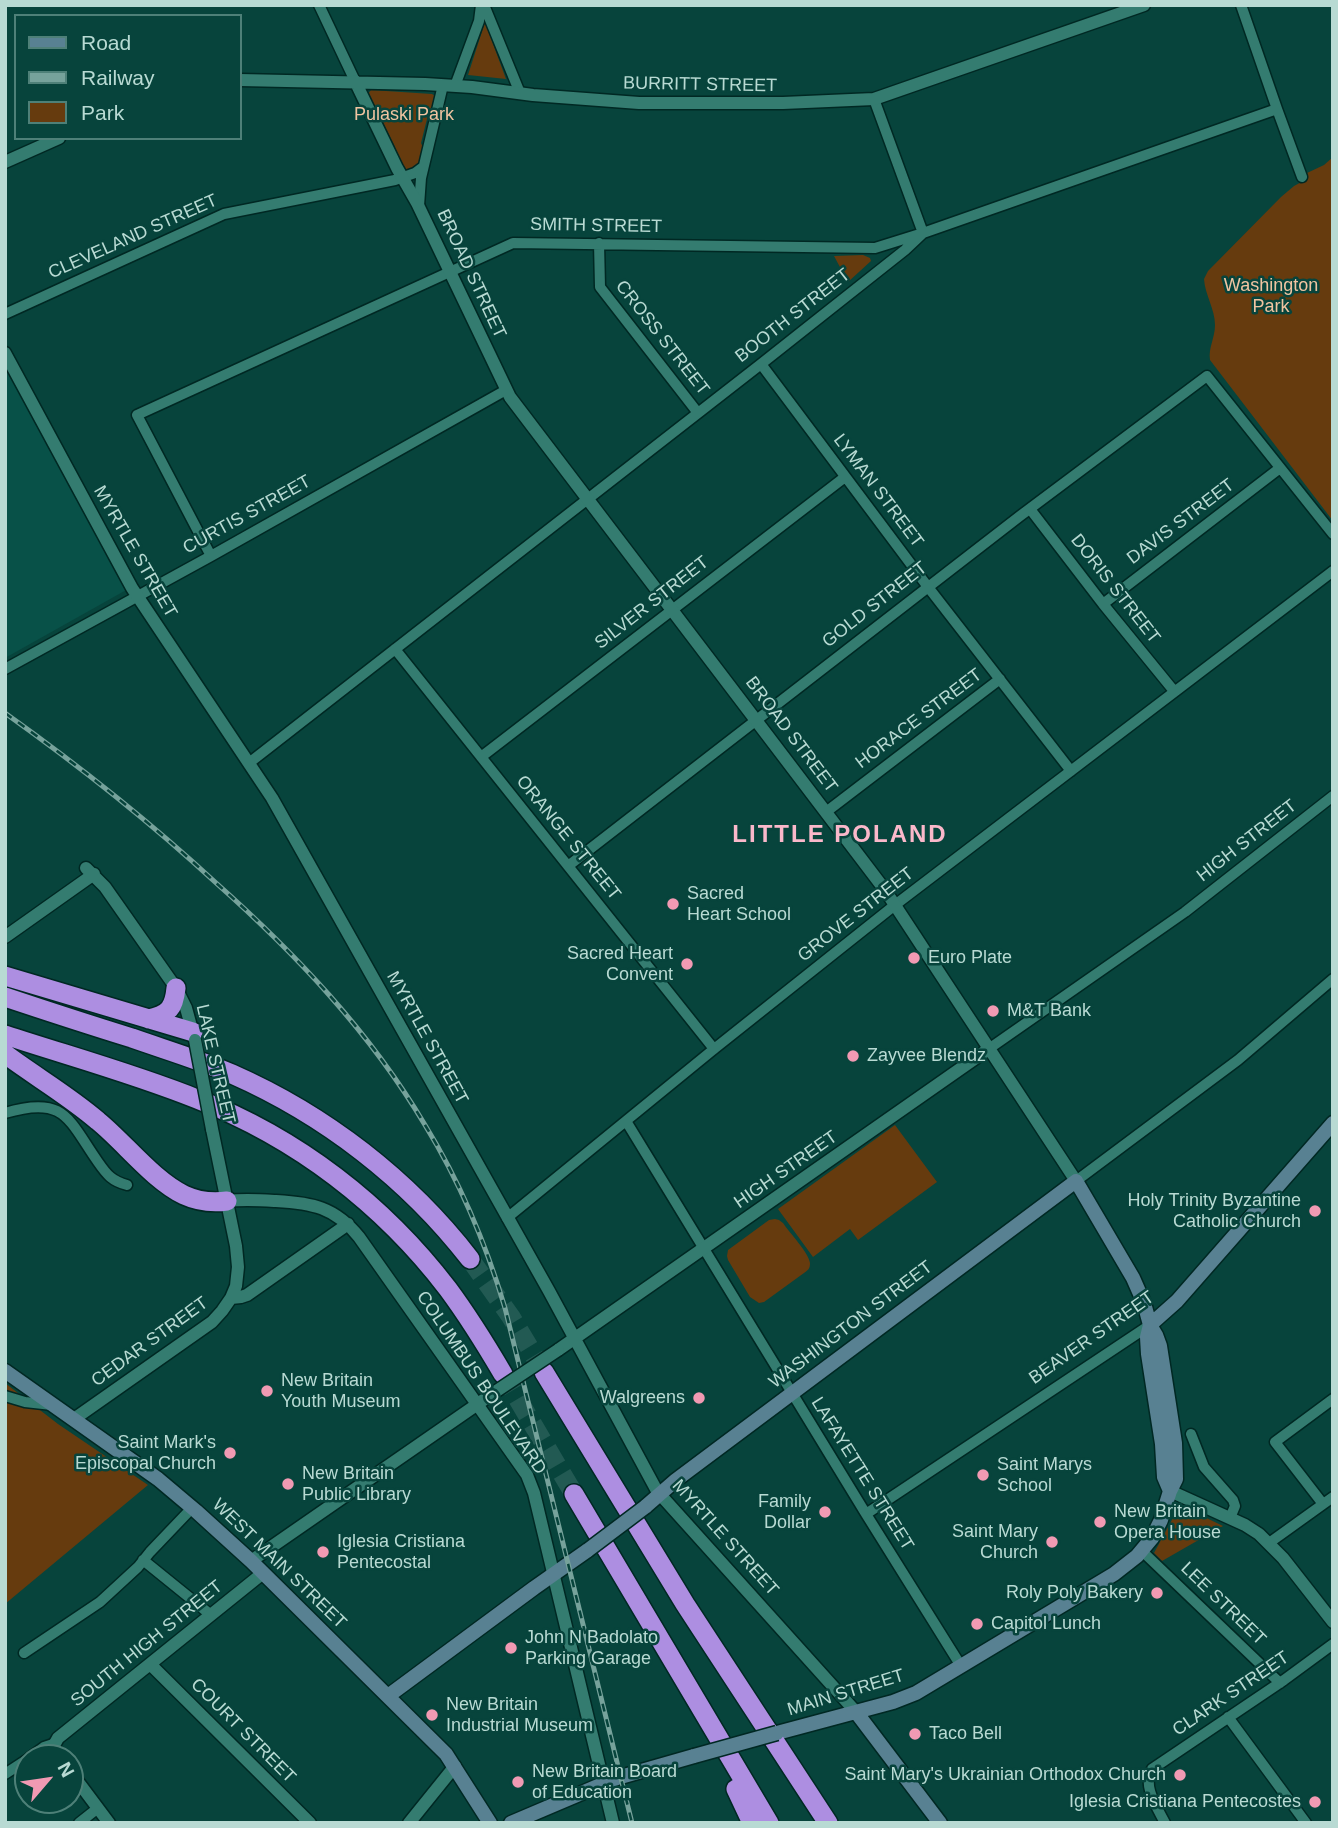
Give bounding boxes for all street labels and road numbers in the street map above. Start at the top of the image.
street label: BURRITT STREET [623,73,777,97]
street label: CLEVELAND STREET [45,190,221,284]
street label: BROAD STREET [432,206,510,342]
street label: SMITH STREET [530,214,662,238]
street label: BOOTH STREET [731,264,855,368]
street label: CROSS STREET [610,276,714,400]
street label: LYMAN STREET [828,430,928,552]
street label: CURTIS STREET [179,471,315,559]
street label: DAVIS STREET [1123,475,1239,569]
street label: MYRTLE STREET [88,482,182,622]
street label: DORIS STREET [1066,530,1164,648]
street label: SILVER STREET [591,552,713,654]
street label: GOLD STREET [818,557,932,653]
street label: HORACE STREET [851,664,987,774]
street label: BROAD STREET [740,673,842,797]
street label: ORANGE STREET [511,771,625,905]
street label: HIGH STREET [1193,795,1301,887]
street label: GROVE STREET [794,863,918,967]
street label: MYRTLE STREET [382,968,472,1108]
street label: LAKE STREET [191,1002,239,1126]
street label: HIGH STREET [730,1126,842,1214]
street label: WASHINGTON STREET [765,1256,937,1394]
street label: COLUMBUS BOULEVARD [411,1287,551,1479]
street label: BEAVER STREET [1025,1287,1159,1389]
street label: CEDAR STREET [87,1292,213,1392]
street label: LAFAYETTE STREET [806,1393,918,1555]
street label: MYRTLE STREET [667,1476,783,1600]
street label: WEST MAIN STREET [207,1494,351,1634]
street label: LEE STREET [1176,1558,1270,1650]
street label: SOUTH HIGH STREET [67,1576,227,1712]
street label: CLARK STREET [1169,1647,1293,1741]
street label: MAIN STREET [785,1665,907,1721]
street label: COURT STREET [186,1674,300,1788]

